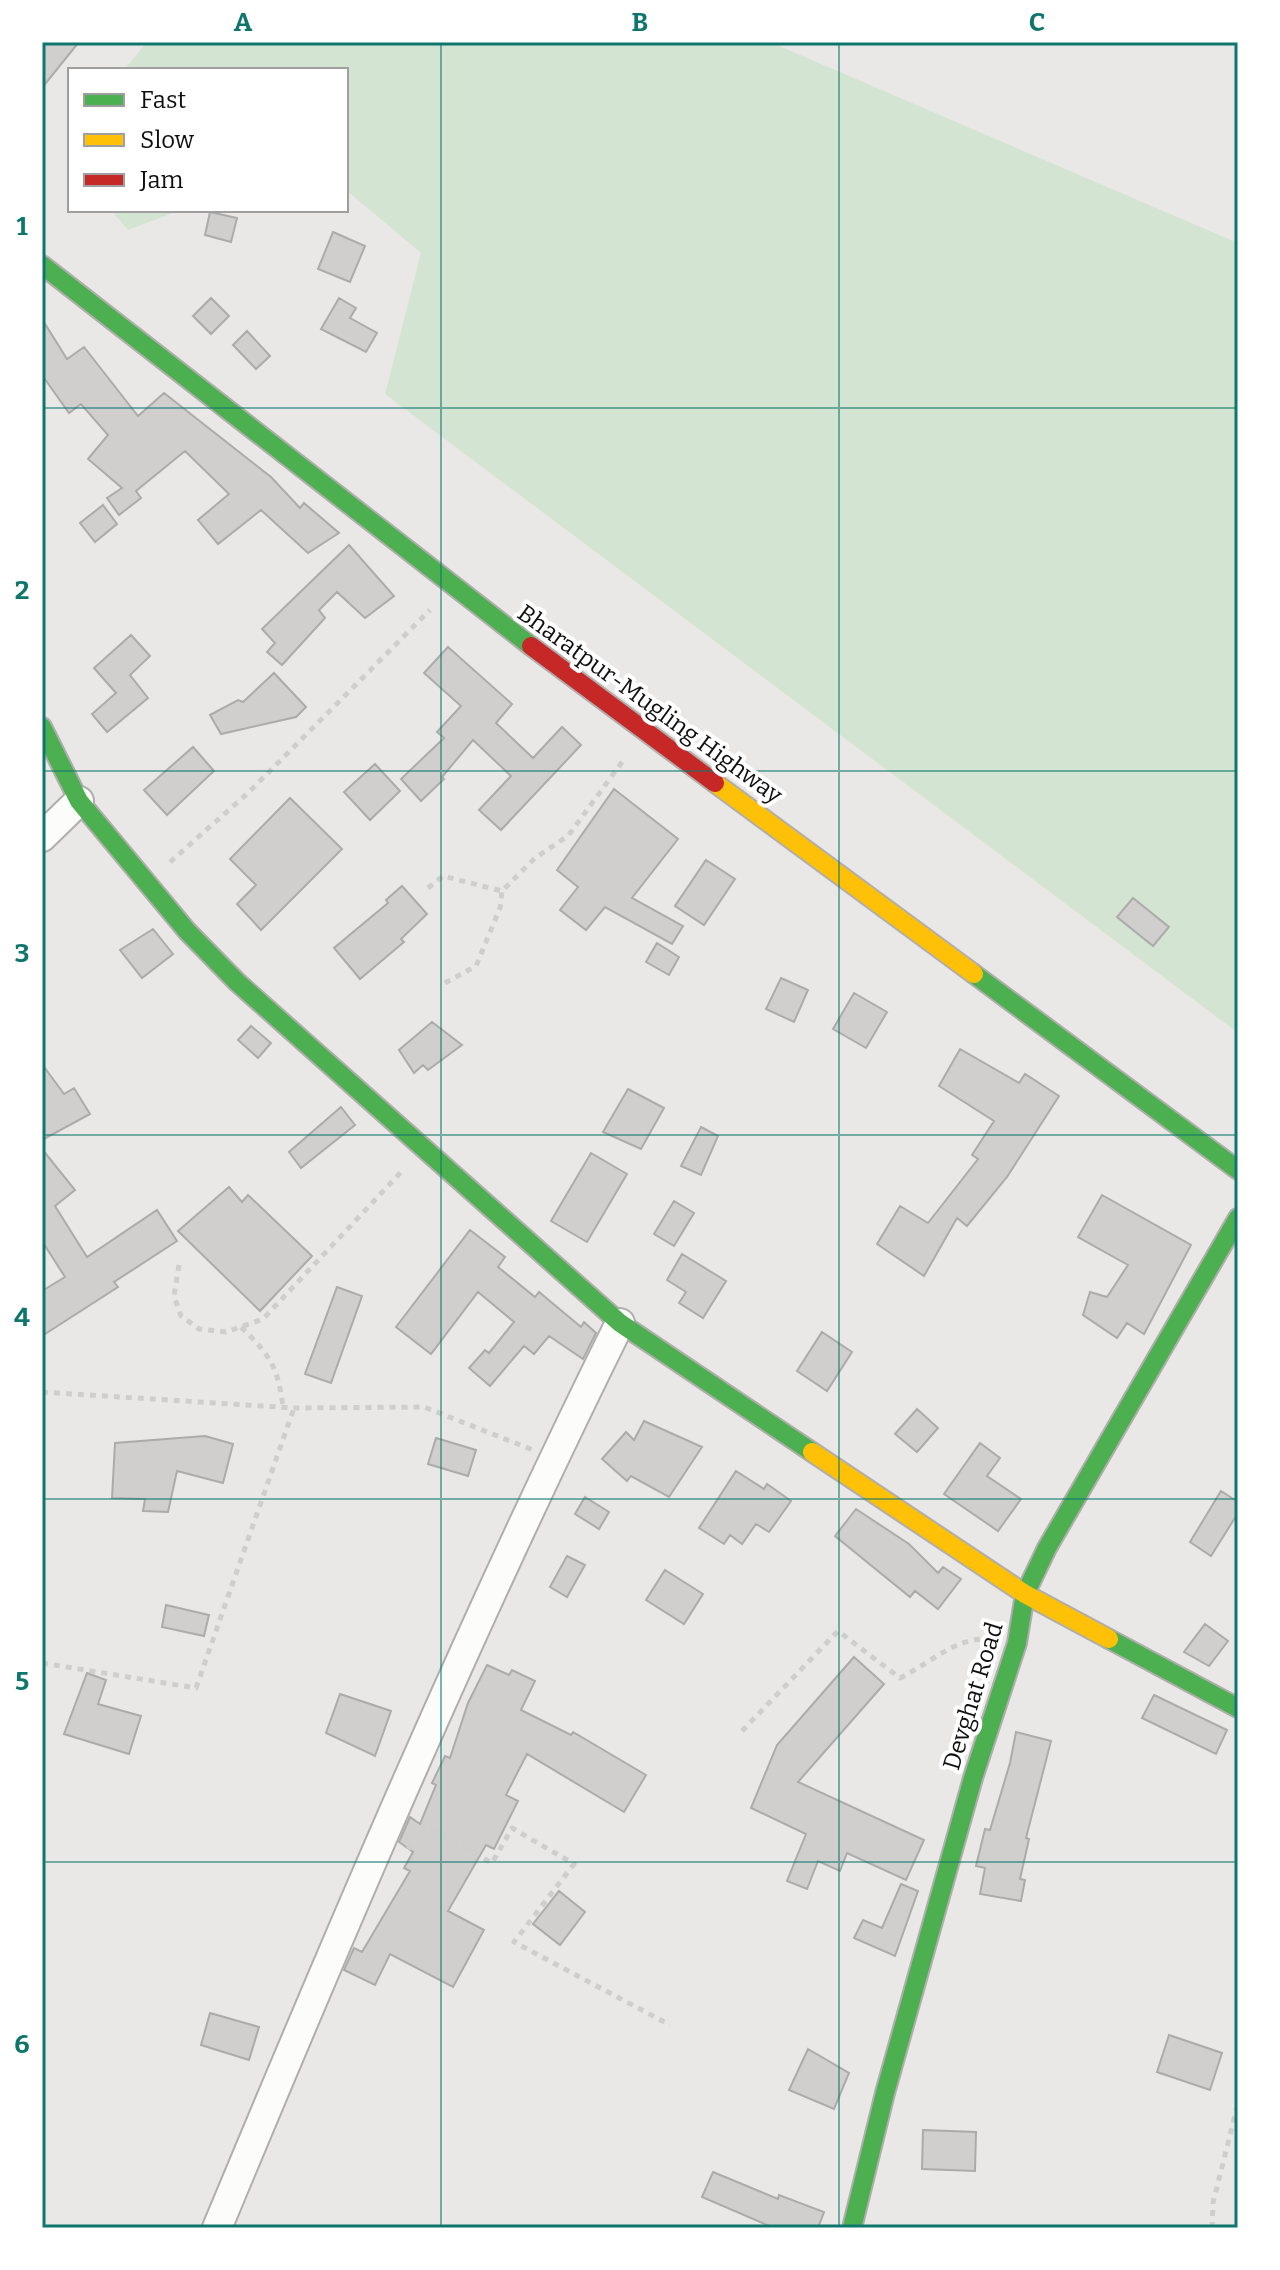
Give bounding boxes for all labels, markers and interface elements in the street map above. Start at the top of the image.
text: A [234,7,253,38]
text: B [632,7,648,38]
text: C [1029,7,1045,38]
legend [68,68,348,212]
text: Fast [140,86,186,114]
text: Slow [140,126,195,154]
text: Jam [139,166,184,194]
text: 1 [16,211,28,242]
text: 2 [15,575,29,606]
street label: Bharatpur-Mugling Highway [512,599,788,810]
text: 3 [15,938,29,969]
text: 4 [14,1302,30,1333]
street label: Devghat Road [937,1619,1009,1773]
text: 5 [15,1666,29,1697]
text: 6 [14,2029,30,2060]

